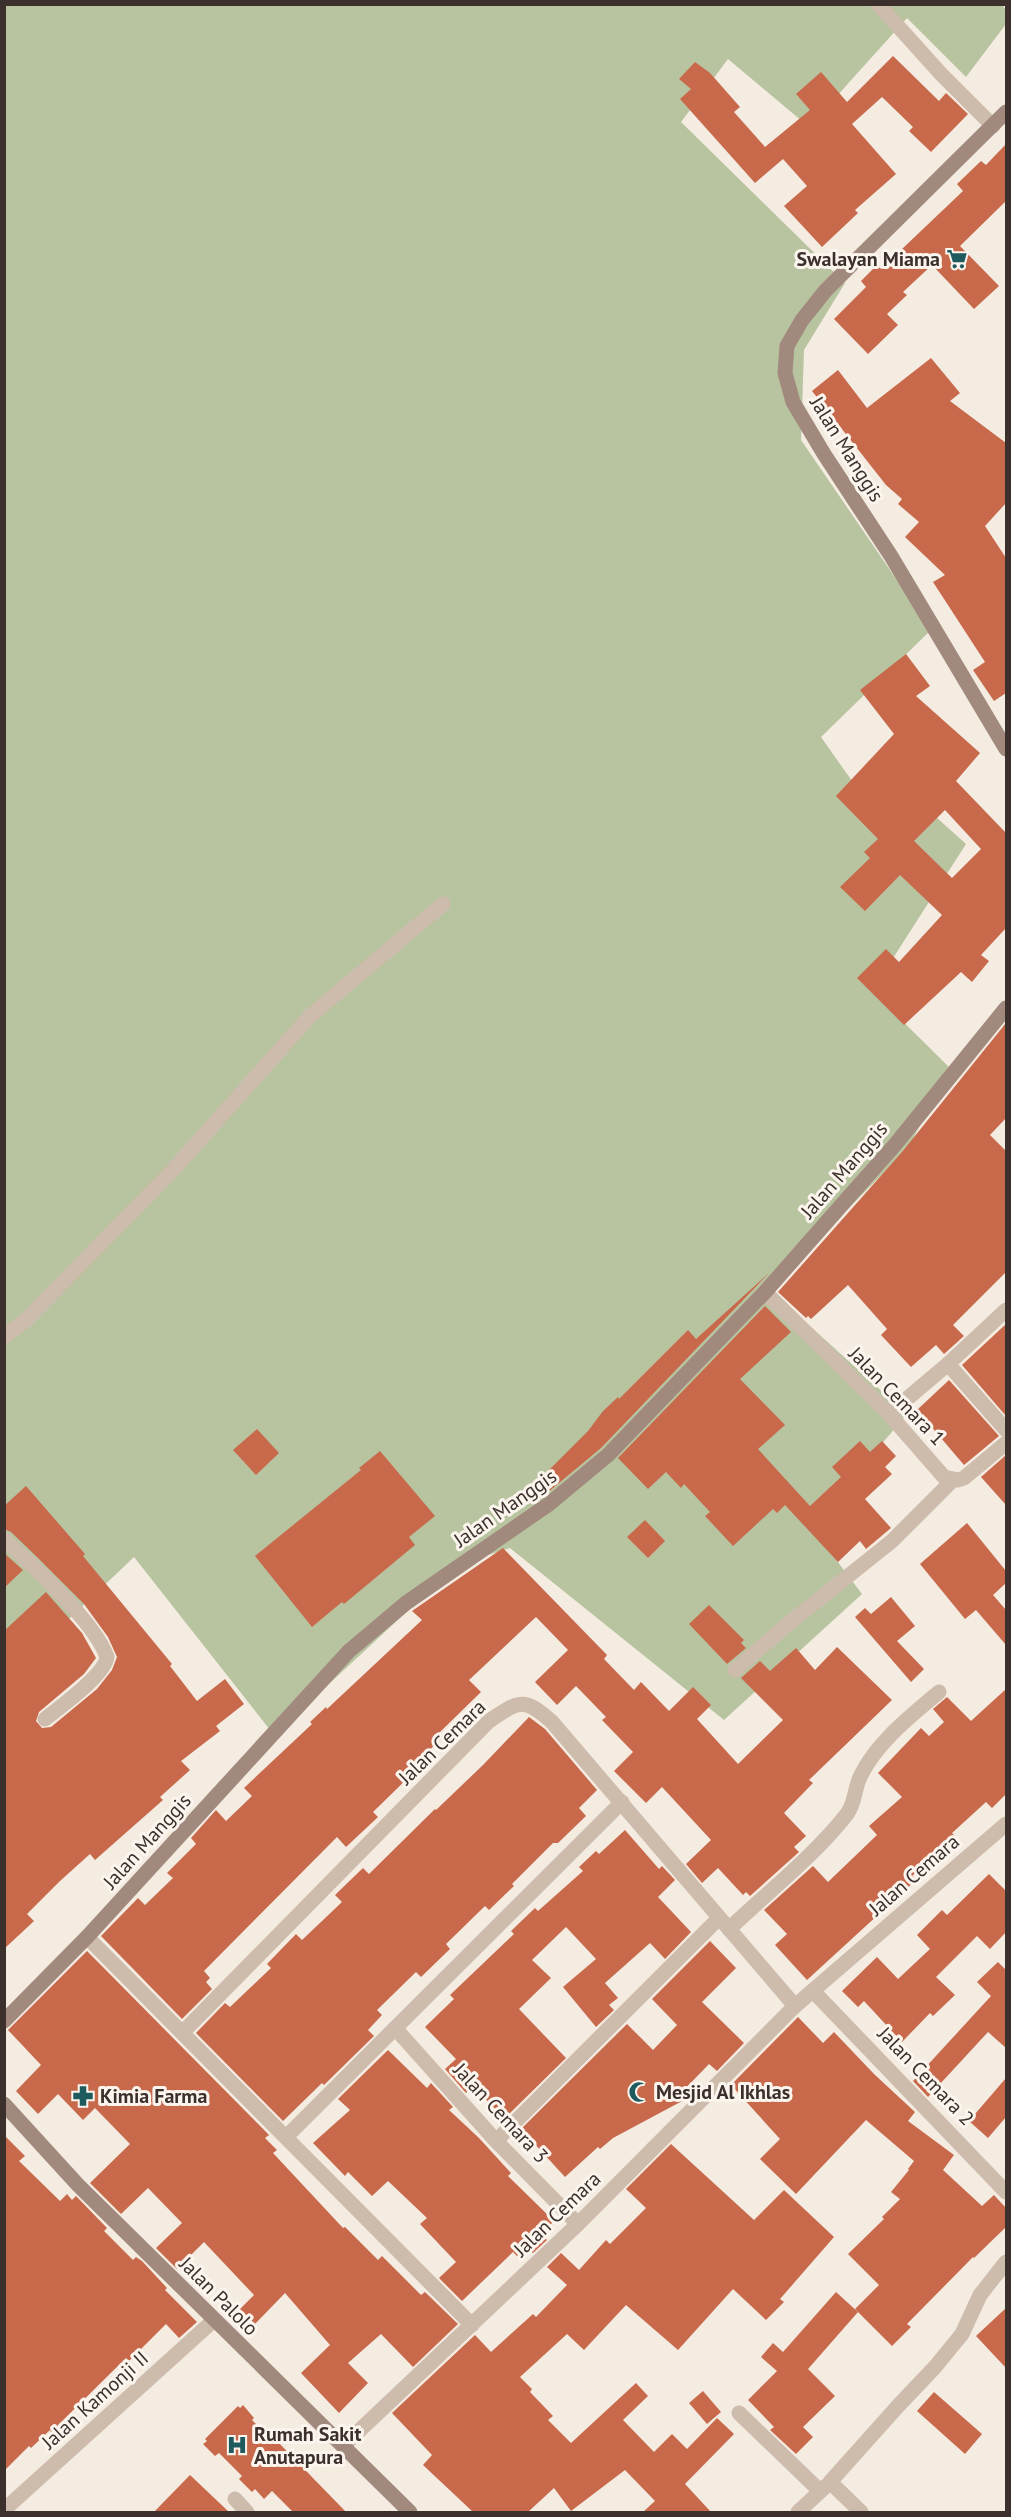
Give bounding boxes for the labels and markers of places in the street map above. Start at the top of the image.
place label: Swalayan Miama [797,246,940,272]
supermarket icon: Swalayan Miama [945,247,969,271]
place label: Mesjid Al Ikhlas [656,2079,790,2105]
mosque icon: Mesjid Al Ikhlas [627,2080,651,2104]
place label: Kimia Farma [100,2083,207,2109]
pharmacy icon: Kimia Farma [71,2084,95,2108]
place label: Rumah Sakit Anutapura [254,2421,361,2470]
hospital icon: Rumah Sakit Anutapura [225,2433,249,2457]

